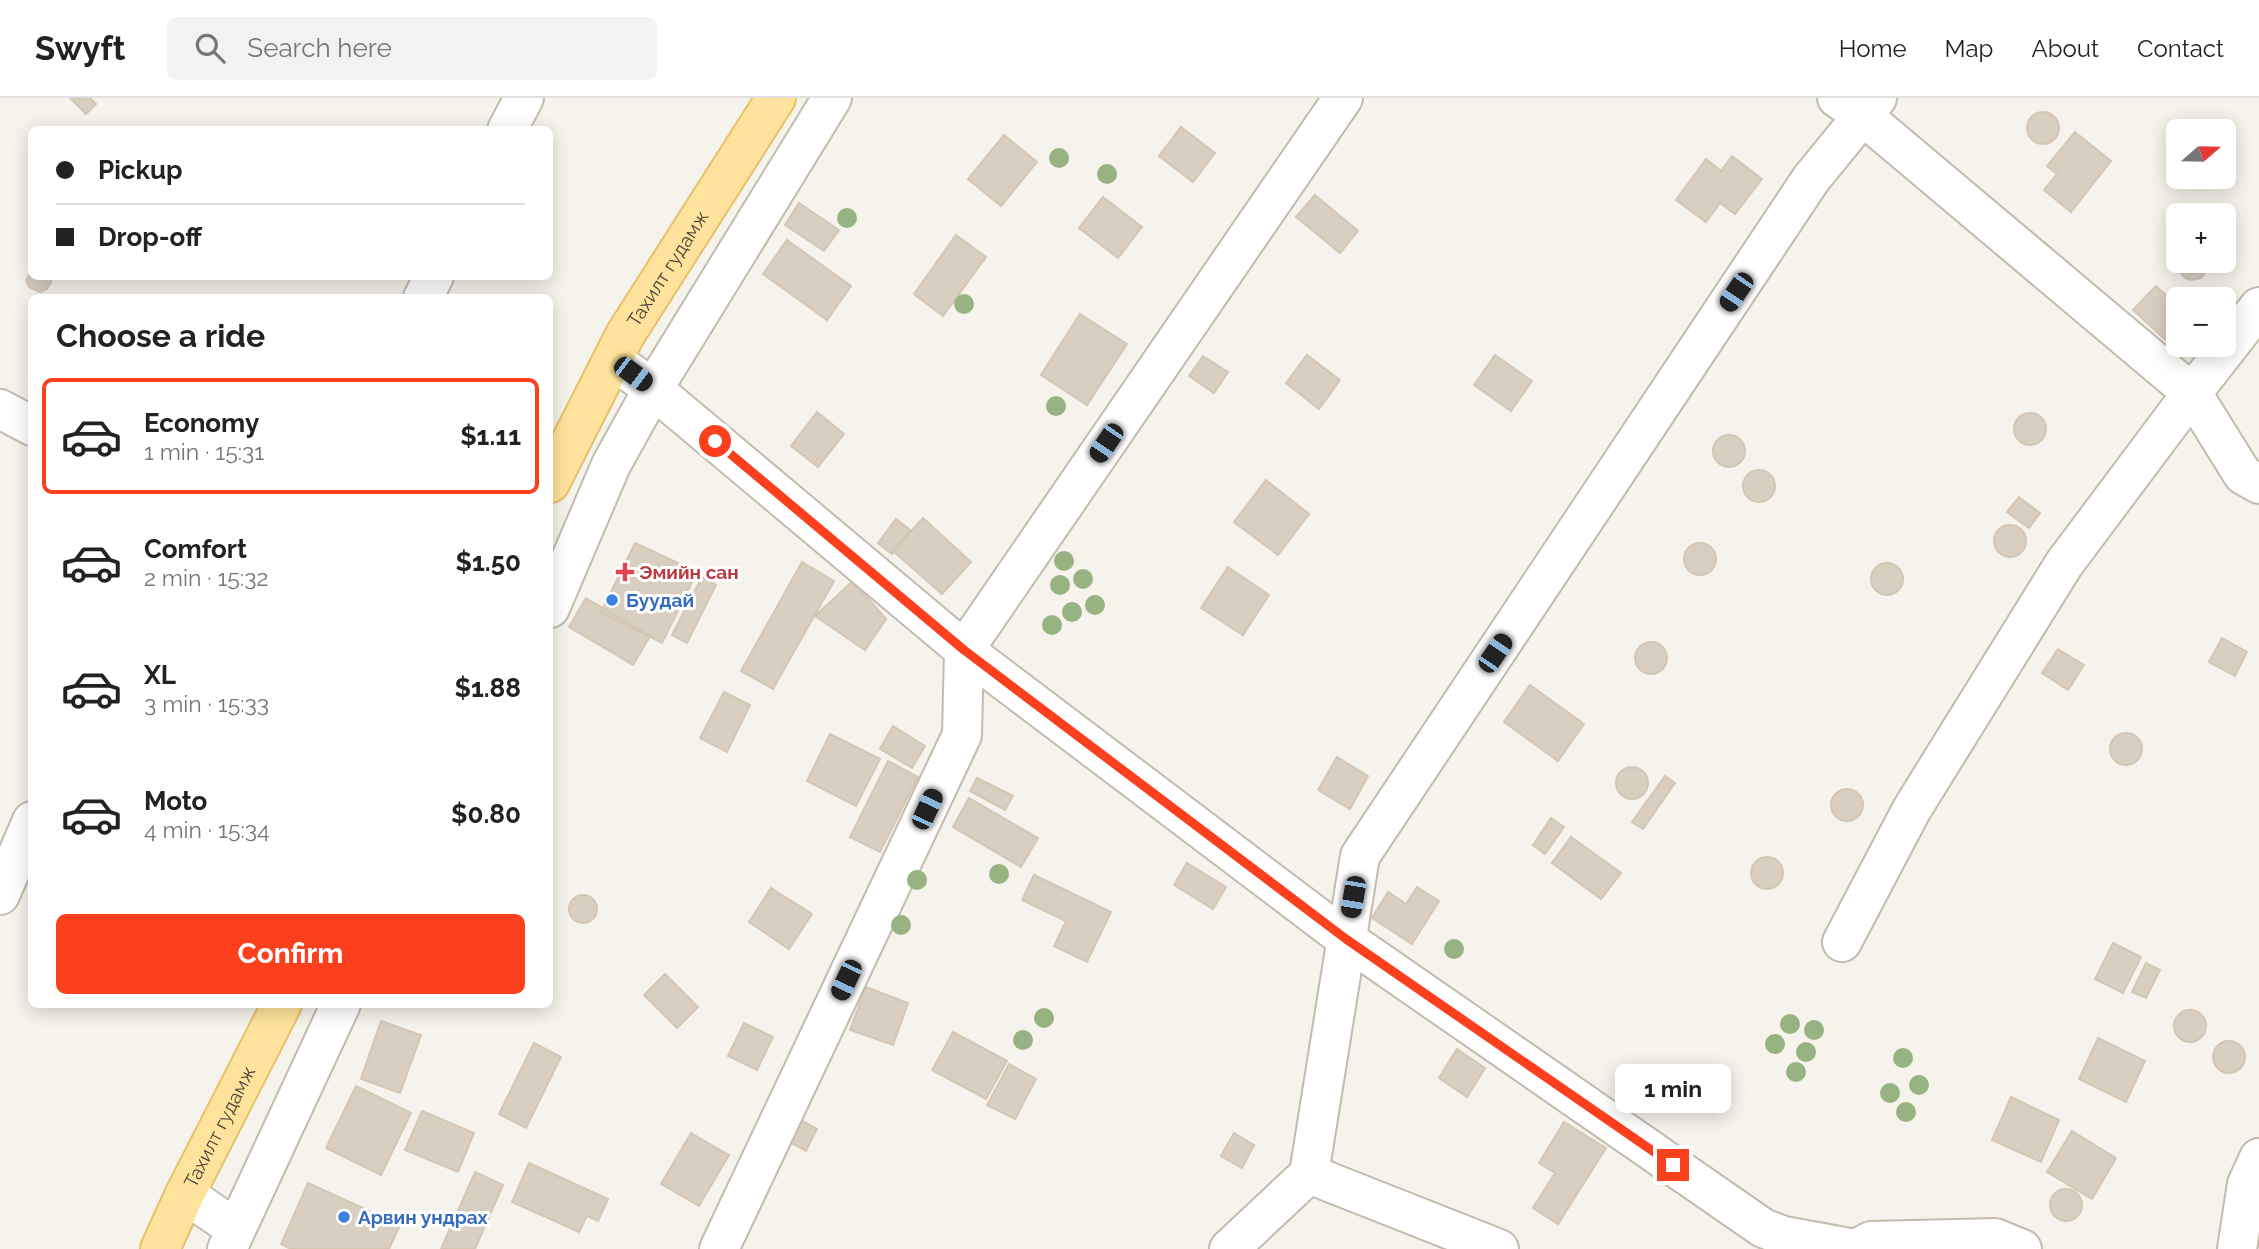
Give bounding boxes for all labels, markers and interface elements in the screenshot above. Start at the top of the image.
search box [167,17,657,80]
text: Swyft [35,29,125,68]
icon: search [191,29,229,67]
text: Search here [247,33,392,63]
text: Home [1839,34,1907,63]
text: Map [1945,34,1993,63]
text: About [2031,34,2099,63]
text: Contact [2137,34,2224,63]
north arrow [2166,119,2236,189]
map controls [2166,119,2236,357]
text: Pickup [98,155,183,185]
button: + [2166,203,2236,273]
street label: Тахилт гудамж [622,206,713,330]
text: Drop-off [98,222,202,252]
car [1716,269,1757,315]
button: − [2166,287,2236,357]
text: Choose a ride [56,317,265,354]
car [610,353,657,395]
icon: car [60,405,123,468]
text: Economy [144,408,259,438]
car [1086,420,1127,466]
text: $1.11 [460,421,521,451]
route start [699,425,731,457]
text: 1 min · 15:31 [144,438,264,465]
icon: car [60,531,123,594]
text: Comfort [144,534,247,564]
text: $1.50 [455,547,521,577]
place label: Эмийн сан [639,561,739,583]
text: 2 min · 15:32 [144,564,268,591]
marker: Эмийн сан [617,564,633,580]
place label: Буудай [626,589,694,611]
marker: Буудай [604,592,620,608]
car [1475,630,1516,676]
icon: car [60,657,123,720]
text: XL [144,660,176,690]
text: $1.88 [454,673,521,703]
text: 3 min · 15:33 [144,690,269,717]
icon: car [60,783,123,846]
text: Moto [144,786,207,816]
car [909,786,946,832]
text: $0.80 [451,799,521,829]
text: 4 min · 15:34 [144,816,270,843]
car [1340,874,1367,920]
button: Confirm [56,914,525,994]
car [828,957,865,1003]
street label: Тахилт гудамж [179,1062,259,1191]
callout: 1 min [1615,1063,1731,1112]
text: 1 min [1644,1075,1702,1102]
route end [1657,1149,1689,1181]
place label: Арвин ундрах [358,1206,489,1228]
marker: Арвин ундрах [336,1209,352,1225]

